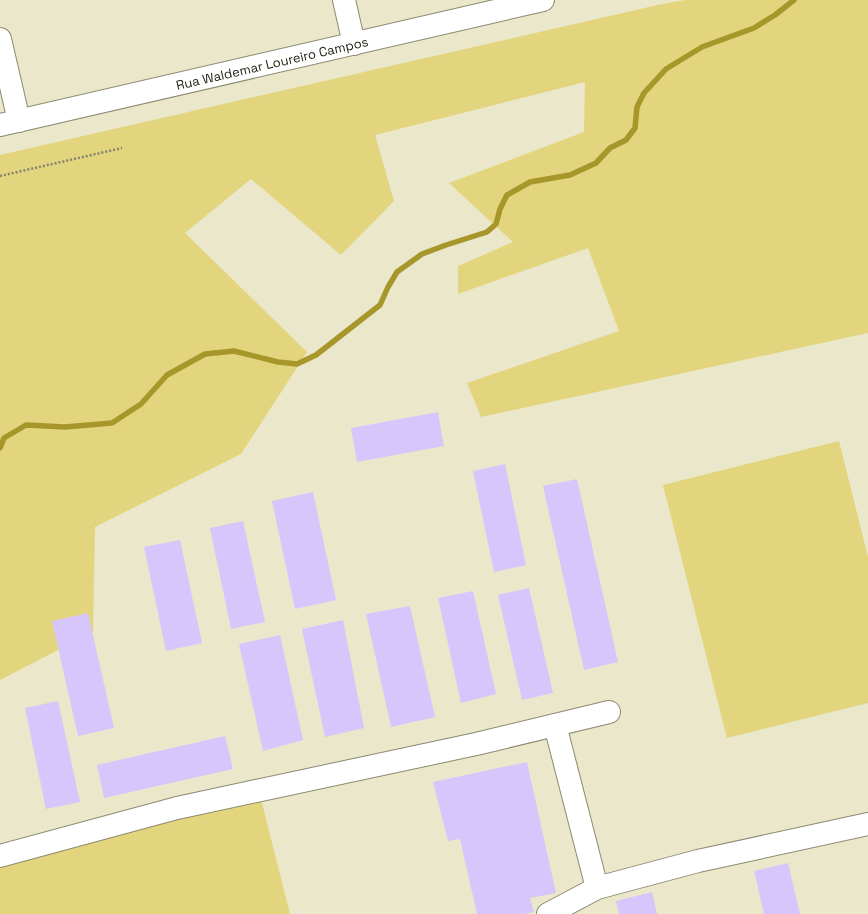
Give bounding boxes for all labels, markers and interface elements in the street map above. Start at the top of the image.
street label: Rua Waldemar Loureiro Campos [174,33,370,94]

